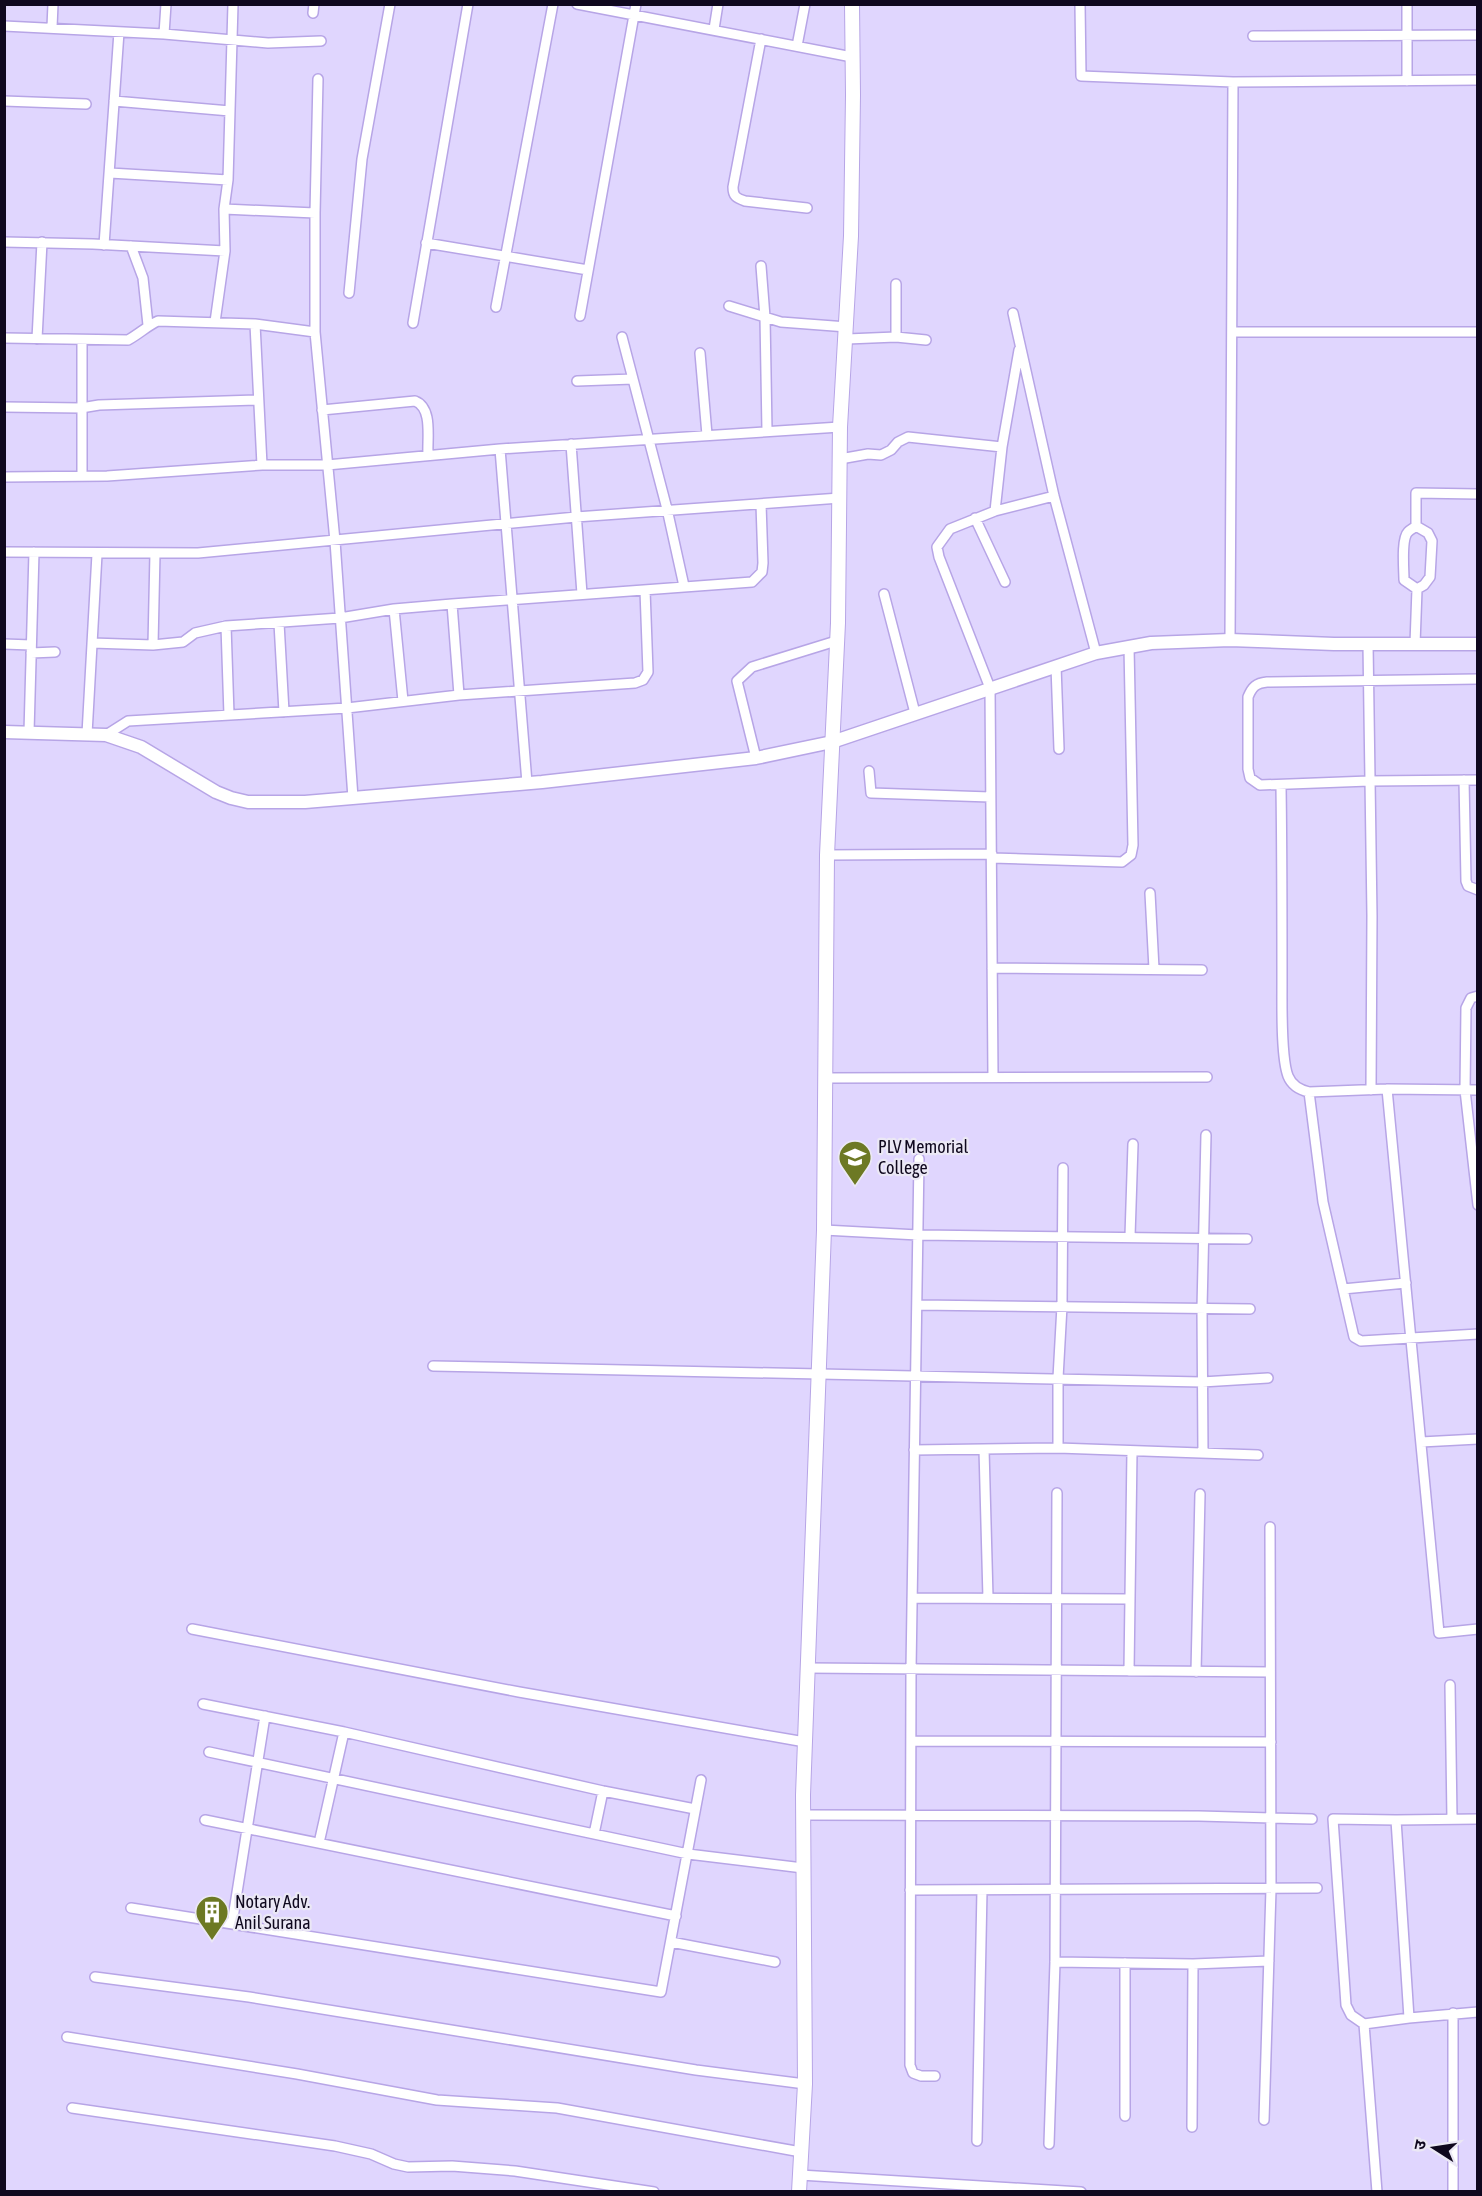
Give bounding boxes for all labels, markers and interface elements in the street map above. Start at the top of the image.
place label: PLV Memorial College [878,1136,969,1178]
school or university icon: PLV Memorial College [837,1139,873,1186]
place label: Notary Adv. Anil Surana [235,1891,311,1933]
building icon: Notary Adv. Anil Surana [194,1894,230,1941]
north arrow [1404,2118,1464,2178]
text: उ [1410,2138,1429,2151]

